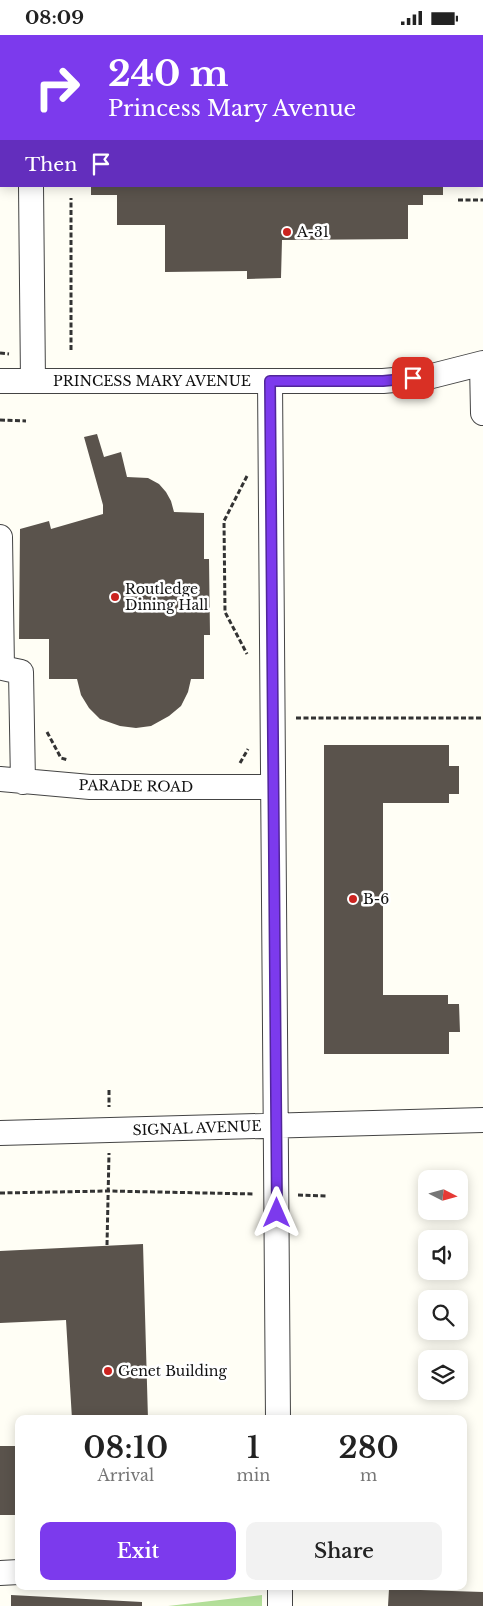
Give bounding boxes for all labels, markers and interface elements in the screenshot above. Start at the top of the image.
text: 08:09 [25,6,84,29]
text: 240 m [108,52,228,95]
icon: right [25,55,90,120]
text: Princess Mary Avenue [108,95,356,122]
icon: arrive [87,150,115,178]
text: Then [25,153,77,176]
place label: A-31 [296,223,329,241]
marker: A-31 [281,226,293,238]
pin [392,357,434,399]
icon: arrive [399,364,427,392]
street label: PRINCESS MARY AVENUE [53,372,251,390]
place label: Routledge Dining Hall [125,580,209,614]
marker: Routledge Dining Hall [109,591,121,603]
street label: PARADE ROAD [79,776,193,796]
place label: B-6 [363,890,389,908]
marker: B-6 [347,893,359,905]
street label: SIGNAL AVENUE [132,1117,262,1139]
north arrow [418,1170,468,1220]
map controls [418,1170,468,1400]
position arrow [250,1186,302,1238]
button: sound [418,1230,468,1280]
button: search [418,1290,468,1340]
button: layers [418,1350,468,1400]
place label: Genet Building [118,1362,227,1380]
marker: Genet Building [102,1365,114,1377]
text: 08:10 [83,1429,168,1466]
text: 1 [247,1429,260,1466]
text: 280 [338,1429,399,1466]
text: Arrival [97,1465,154,1485]
text: min [237,1465,270,1485]
text: m [360,1465,377,1485]
button: Exit [40,1522,236,1580]
button: Share [246,1522,442,1580]

